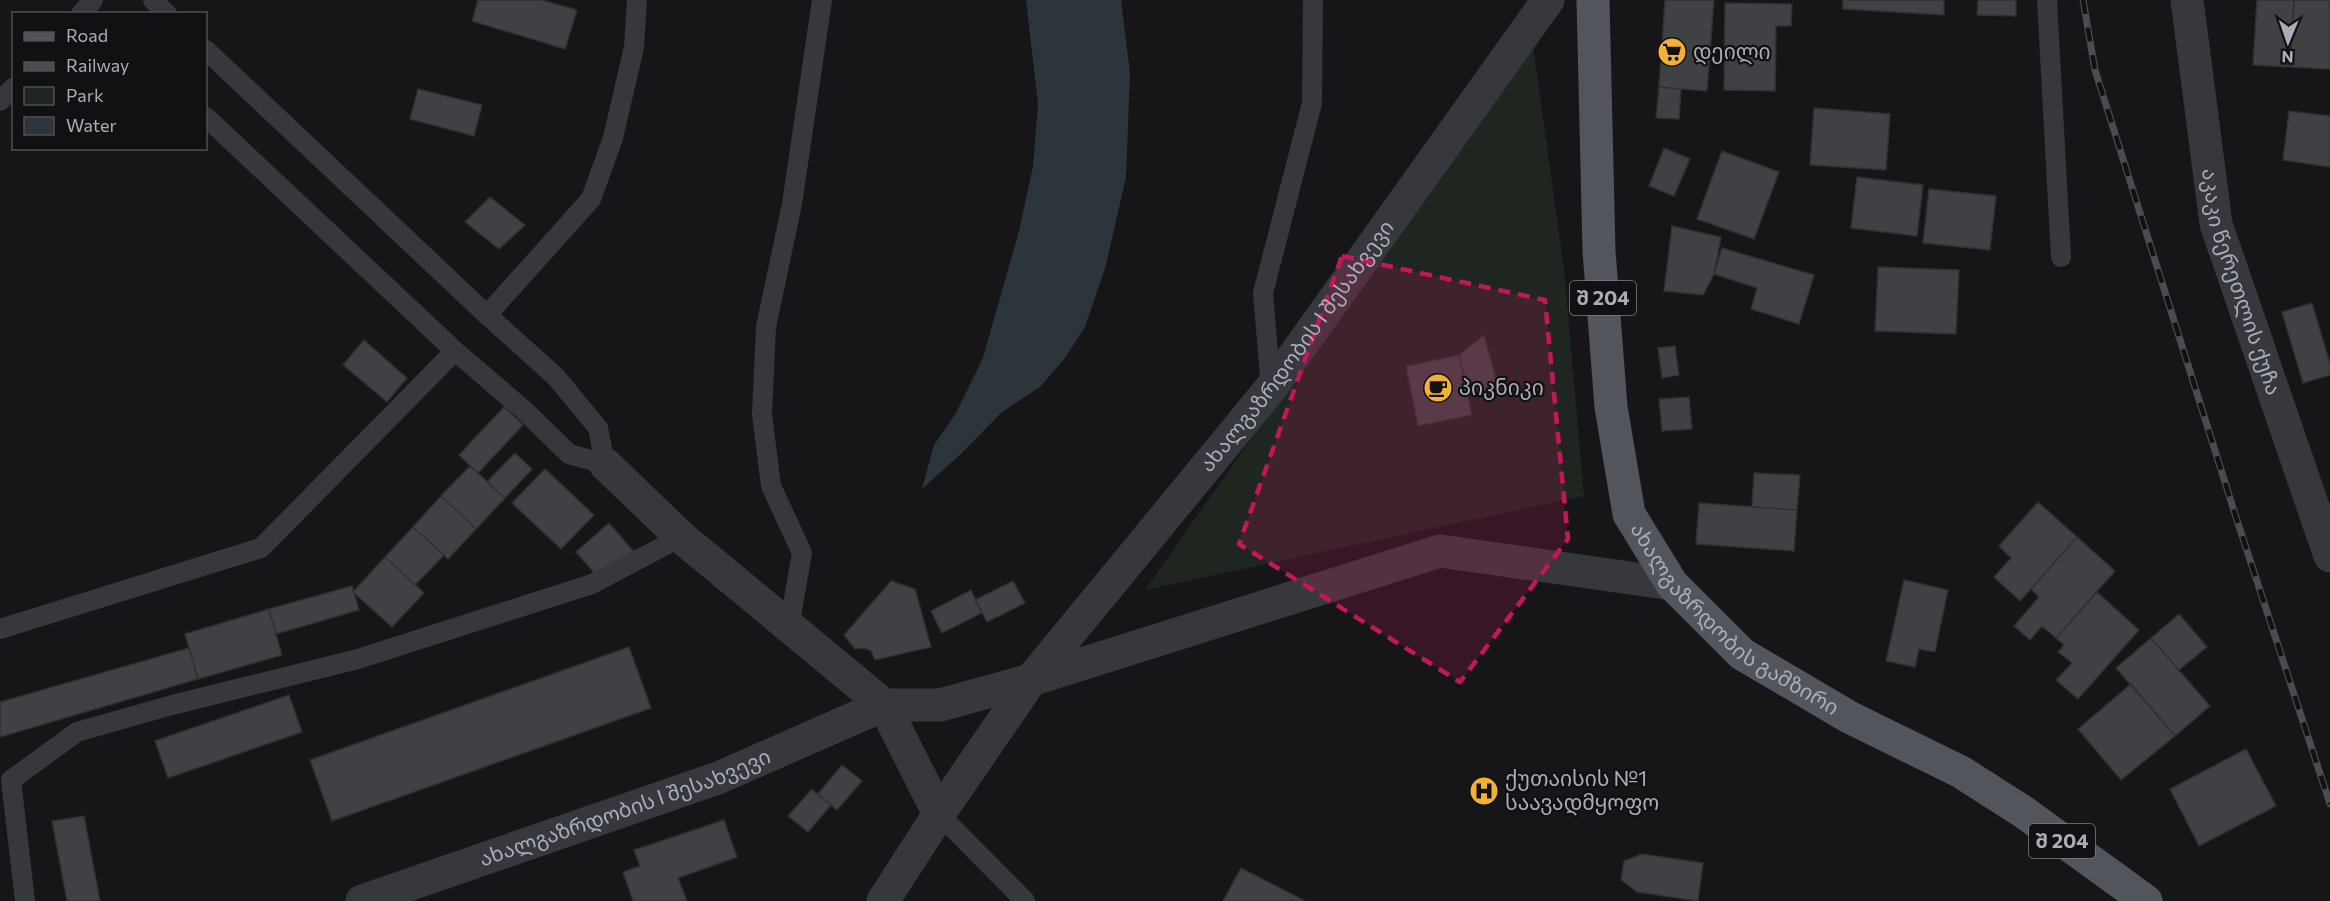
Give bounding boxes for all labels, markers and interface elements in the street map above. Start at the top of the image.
legend [12,12,207,150]
north arrow [2258,12,2318,72]
text: Road [66,24,108,46]
supermarket icon: დეილი [1656,36,1688,68]
place label: დეილი [1693,38,1771,65]
text: N [2281,48,2294,67]
text: Railway [66,54,129,76]
text: Park [66,84,104,106]
text: Water [66,114,117,136]
street label: აკაკი წერეთლის ქუჩა [2198,167,2288,398]
street label: ახალგაზრდობის I შესახვევი [1194,215,1398,476]
road number: შ 204 [1570,281,1636,315]
cafe icon: პიკნიკი [1422,372,1454,404]
place label: პიკნიკი [1459,374,1544,400]
street label: ახალგაზრდობის გამზირი [1626,517,1844,719]
street label: ახალგაზრდობის I შესახვევი [476,743,774,871]
place label: ქუთაისის №1 საავადმყოფო [1505,765,1659,816]
hospital icon: ქუთაისის №1 საავადმყოფო [1468,775,1500,807]
road number: შ 204 [2029,824,2095,858]

